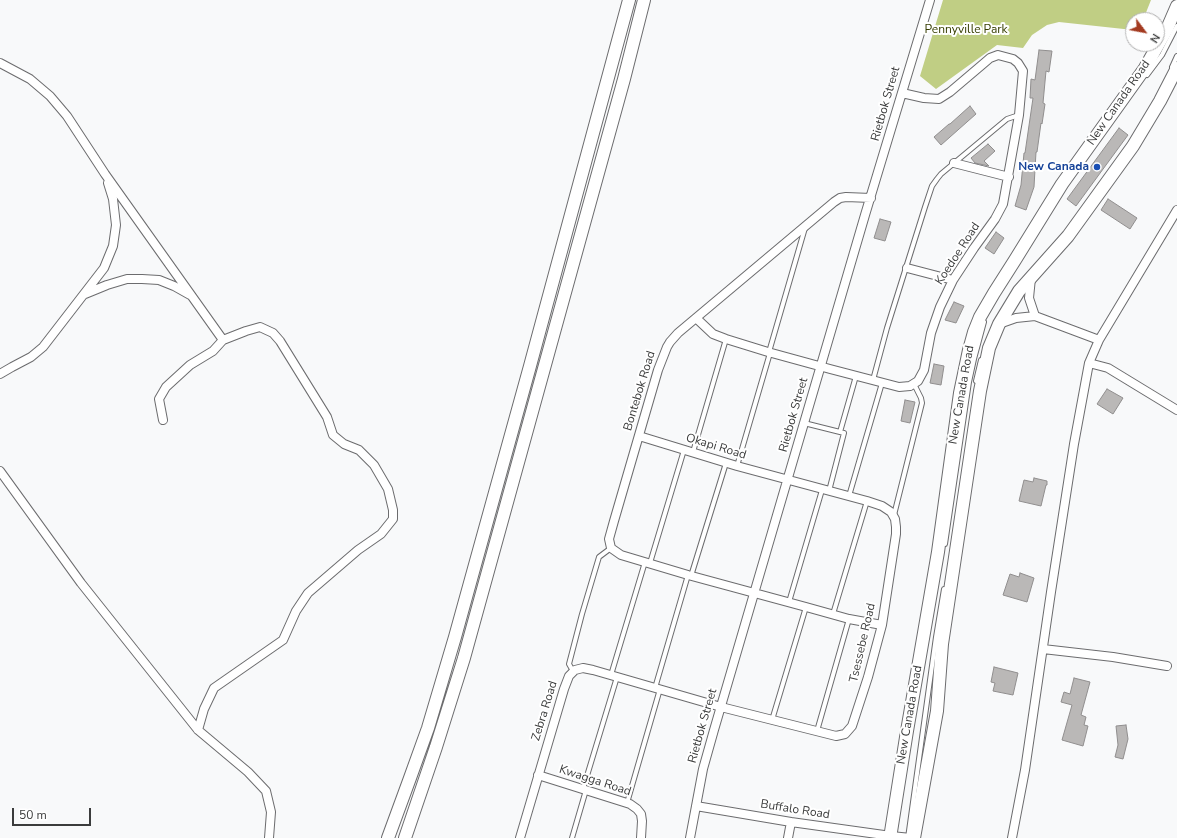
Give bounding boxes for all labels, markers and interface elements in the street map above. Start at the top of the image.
north arrow [1125,12,1165,52]
park label: Pennyville Park [924,23,1008,37]
text: N [1146,31,1163,46]
street label: New Canada Road [1084,58,1154,148]
street label: Rietbok Street [868,65,904,143]
place label: New Canada [1018,160,1089,174]
marker: New Canada [1092,162,1102,172]
street label: Koedoe Road [932,220,984,288]
street label: New Canada Road [946,344,978,446]
street label: Bontebok Road [621,349,659,433]
street label: Rietbok Street [776,376,812,454]
street label: Okapi Road [684,431,748,463]
street label: Tsessebe Road [847,602,879,684]
street label: New Canada Road [894,664,926,766]
street label: Zebra Road [529,679,561,743]
street label: Rietbok Street [685,687,721,765]
street label: Kwagga Road [557,763,633,799]
street label: Buffalo Road [759,797,831,823]
scale bar [14,800,93,826]
text: 50 m [19,807,47,823]

